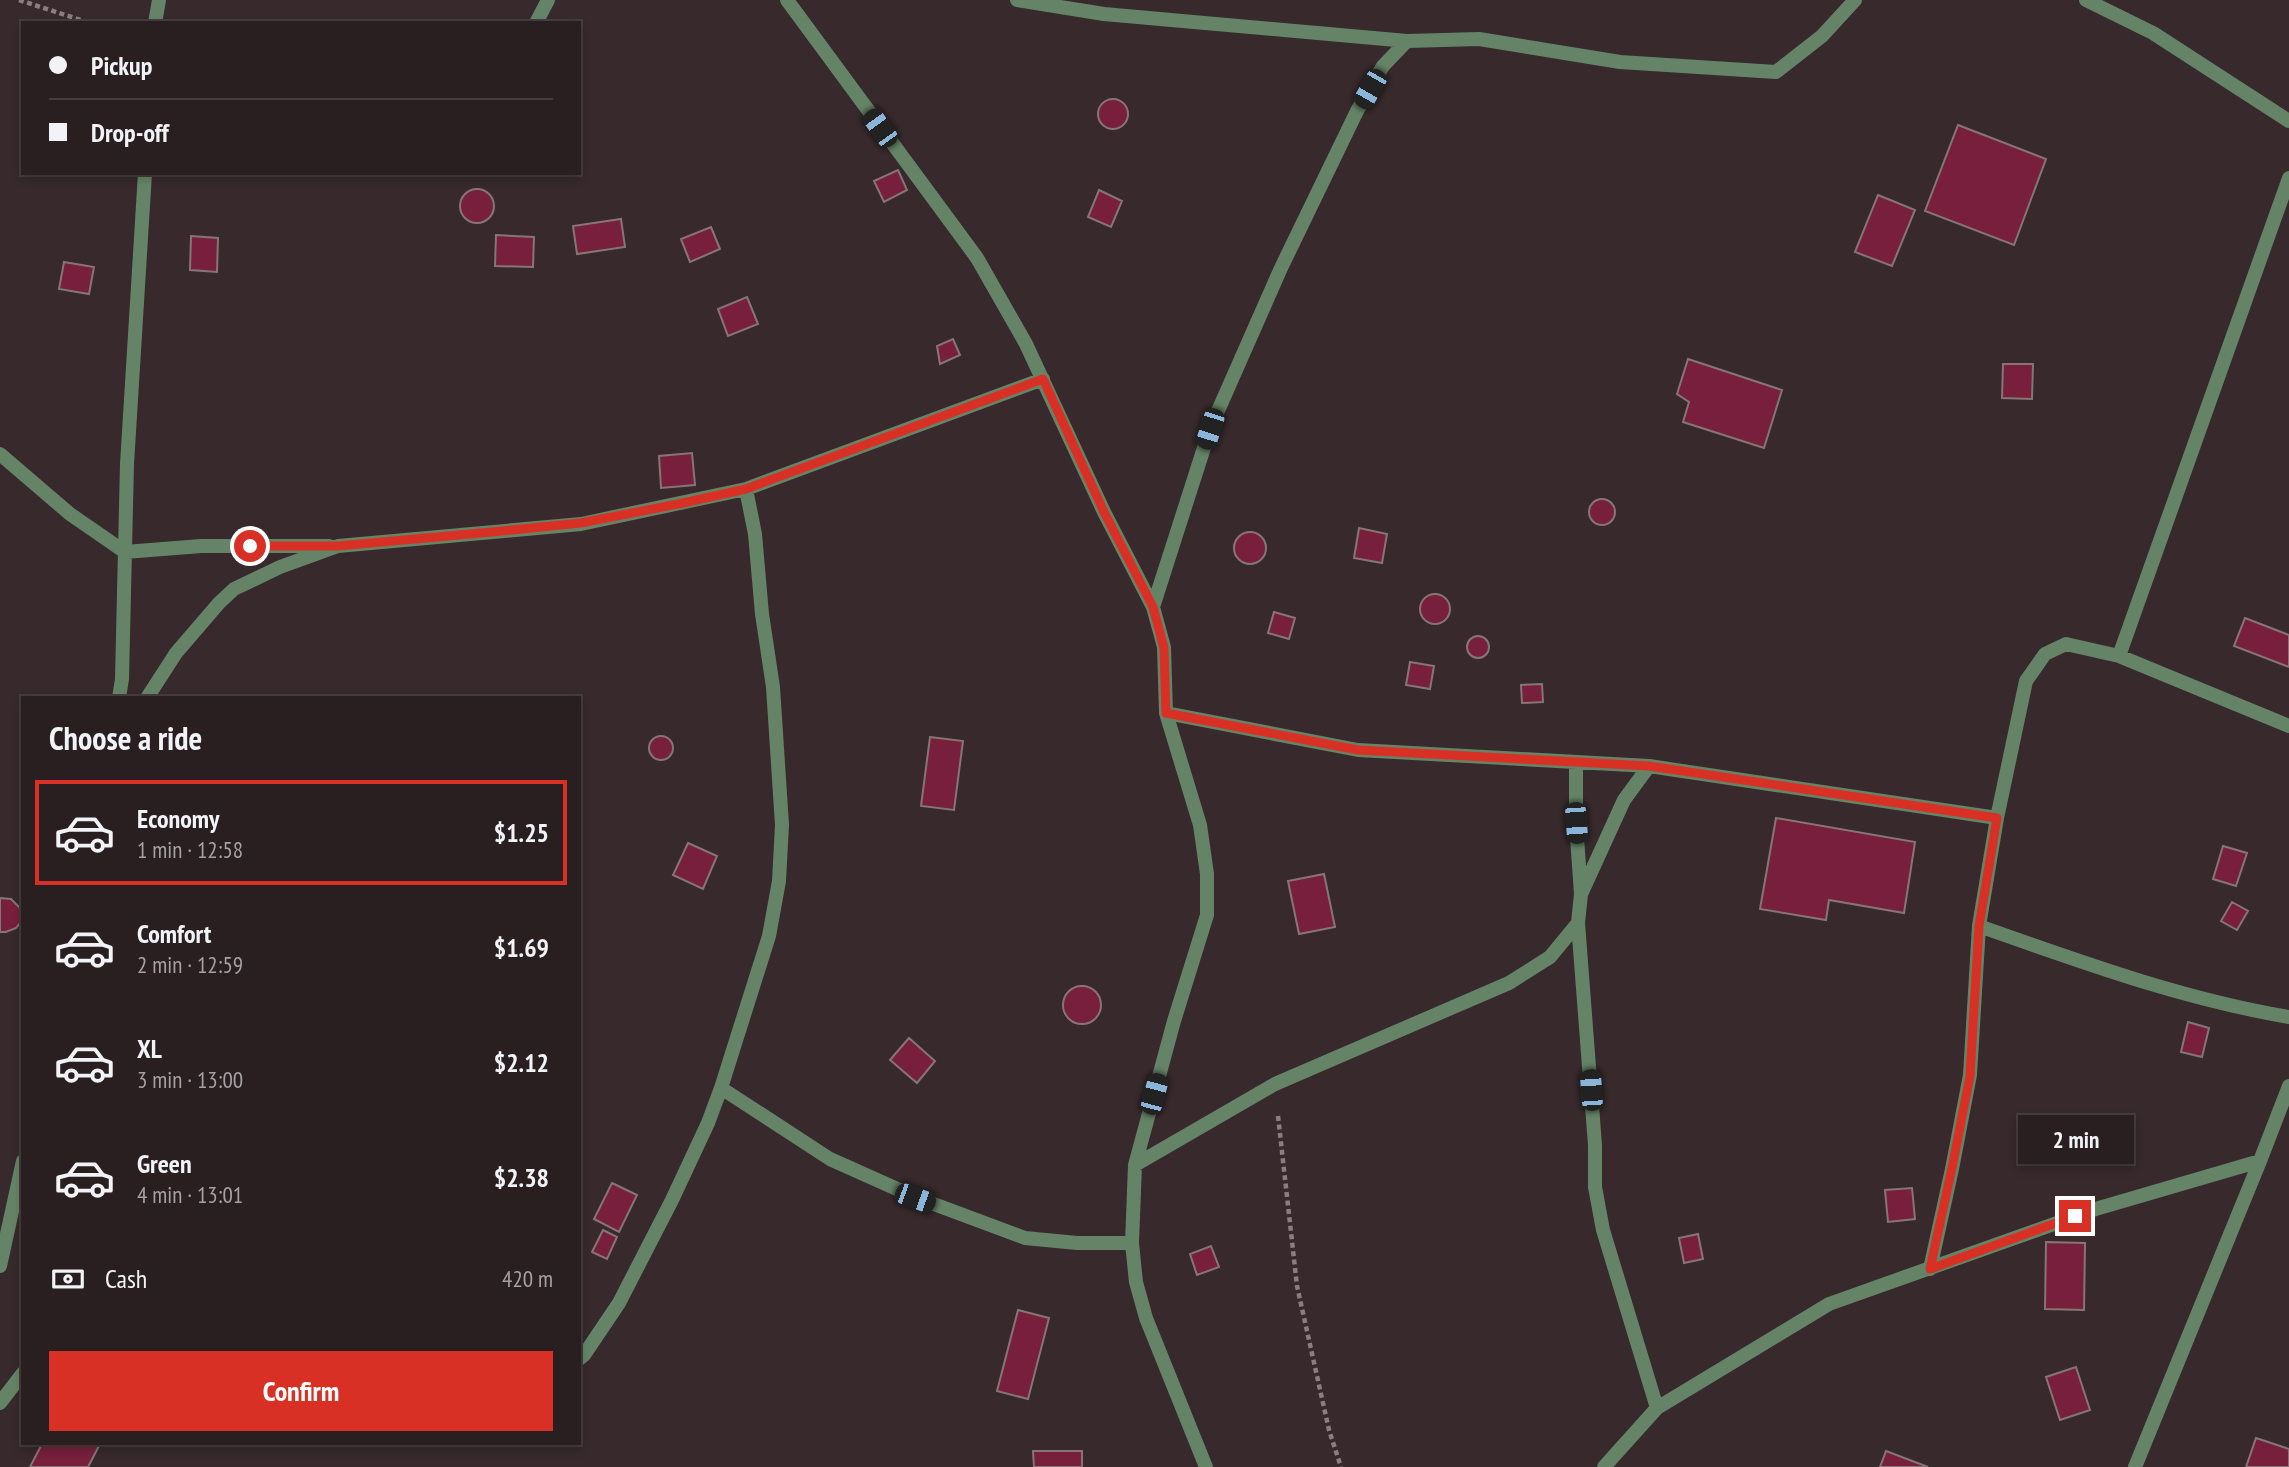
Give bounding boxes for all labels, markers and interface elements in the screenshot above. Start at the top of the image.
text: Pickup [91,49,152,82]
car [1351,66,1390,112]
car [860,105,901,151]
text: Drop-off [91,116,169,149]
car [1194,406,1227,452]
route start [234,530,266,562]
text: Choose a ride [49,717,202,759]
icon: car [53,801,116,864]
car [1565,801,1588,845]
text: Economy [137,802,219,835]
text: $1.25 [494,816,549,849]
text: 1 min · 12:58 [137,835,243,864]
icon: car [53,916,116,979]
text: Comfort [137,917,211,950]
text: $1.69 [494,931,549,964]
text: 2 min · 12:59 [137,950,243,979]
icon: car [53,1031,116,1094]
text: XL [137,1032,162,1065]
text: $2.12 [494,1046,549,1079]
text: 3 min · 13:00 [137,1065,243,1094]
car [1580,1068,1603,1112]
car [1139,1071,1170,1117]
callout: 2 min [2017,1114,2133,1164]
text: 2 min [2053,1125,2099,1154]
icon: car [53,1146,116,1209]
text: Green [137,1147,192,1180]
text: $2.38 [494,1161,549,1194]
text: 4 min · 13:01 [137,1180,243,1209]
car [892,1181,939,1215]
route end [2059,1200,2091,1232]
icon: cash [49,1260,87,1298]
text: Cash [105,1262,147,1295]
text: 420 m [502,1264,553,1293]
button: Confirm [49,1351,553,1431]

